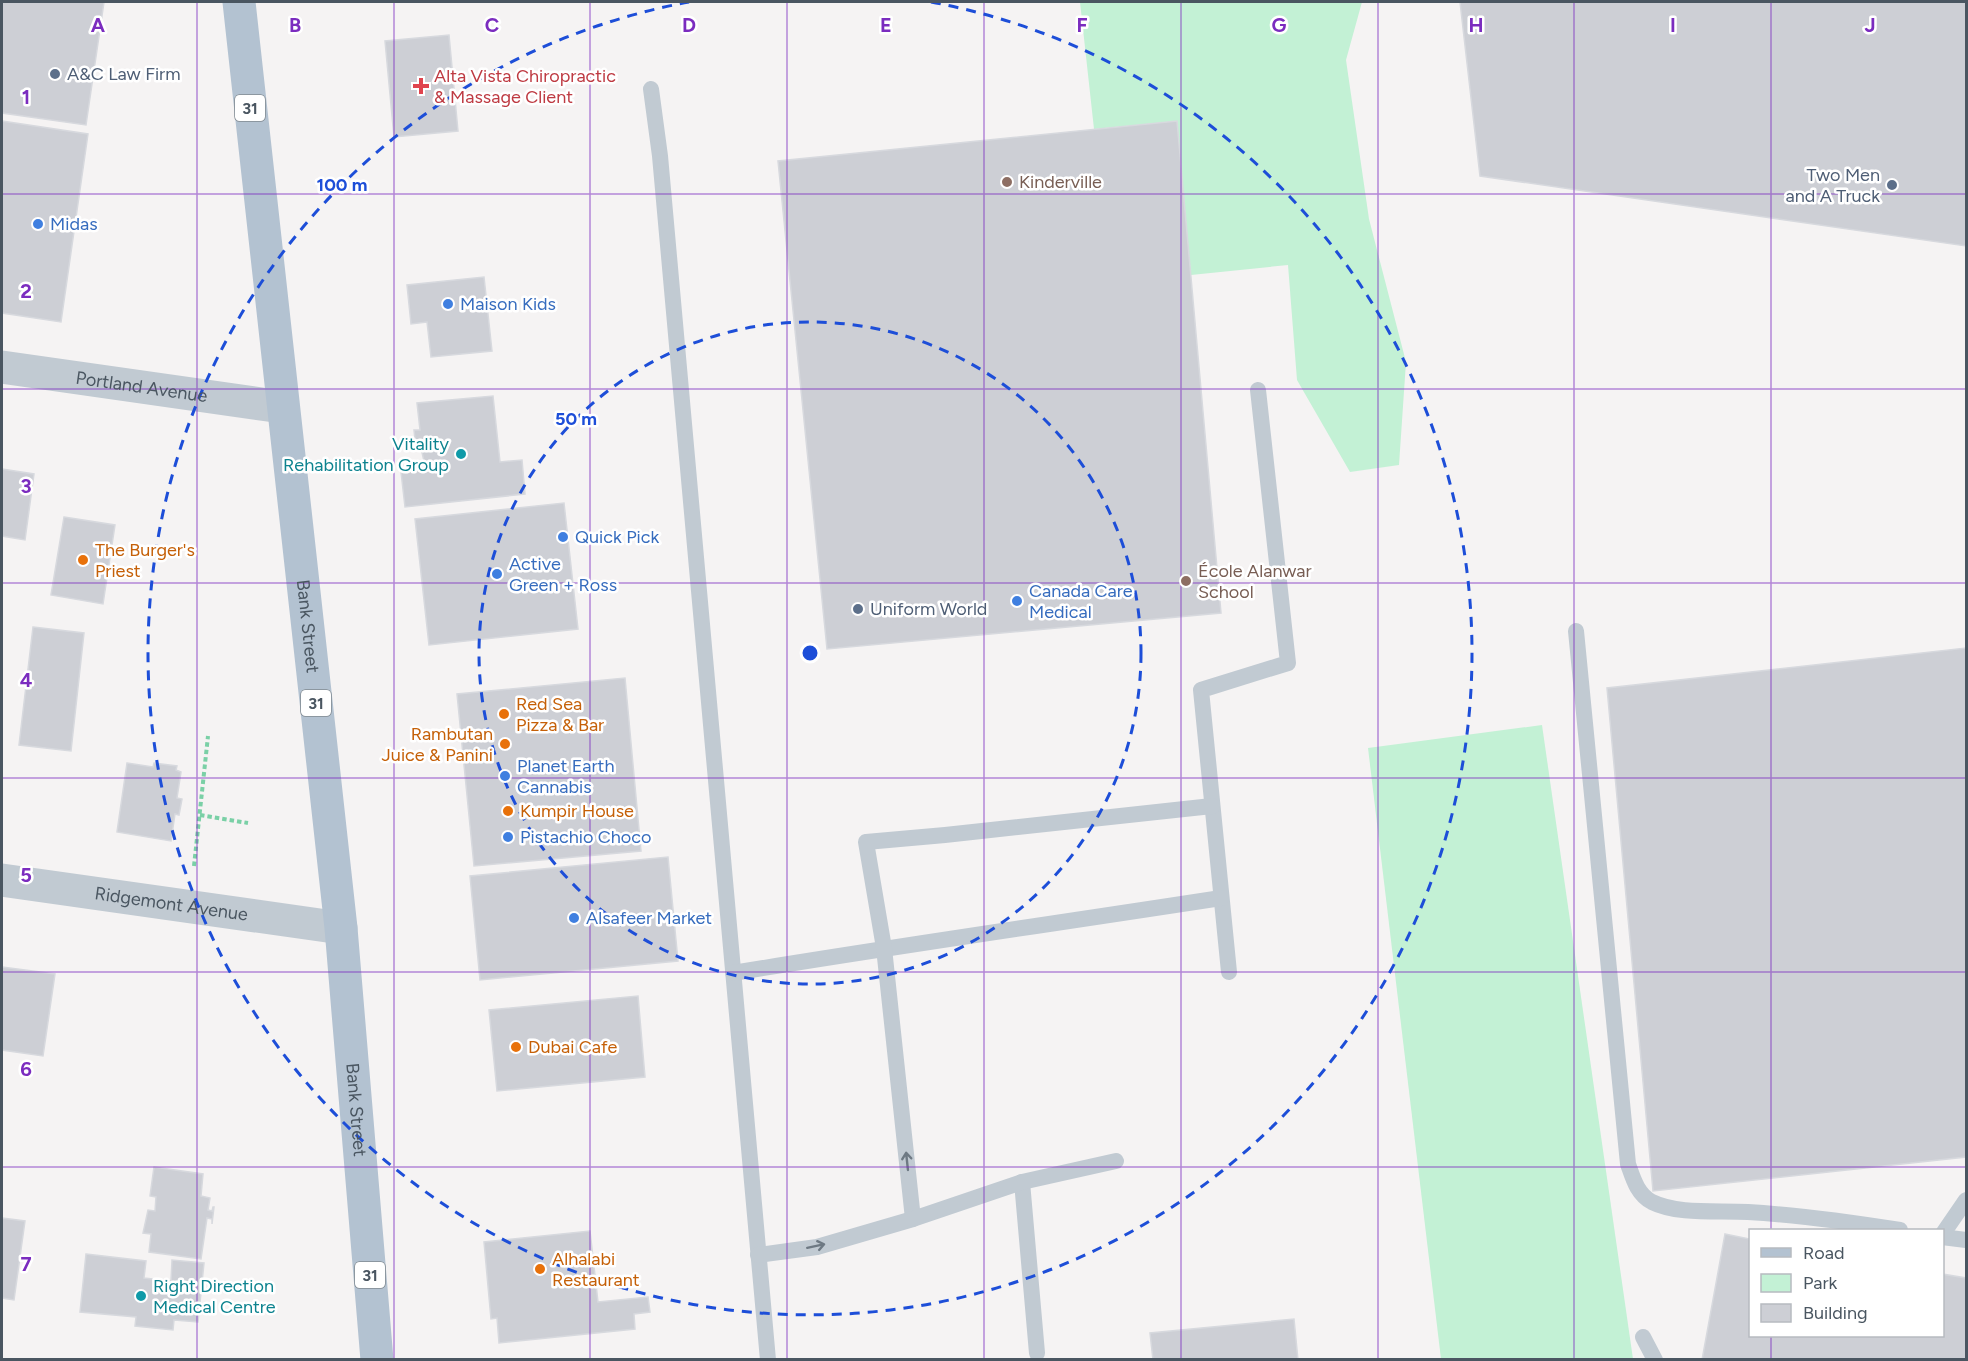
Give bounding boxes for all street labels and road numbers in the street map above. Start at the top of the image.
road number: 31 [235,95,265,121]
street label: Portland Avenue [74,367,209,407]
street label: Bank Street [292,578,324,674]
road number: 31 [301,690,331,716]
street label: Ridgemont Avenue [93,882,249,926]
street label: Bank Street [341,1062,371,1158]
road number: 31 [355,1262,385,1288]

